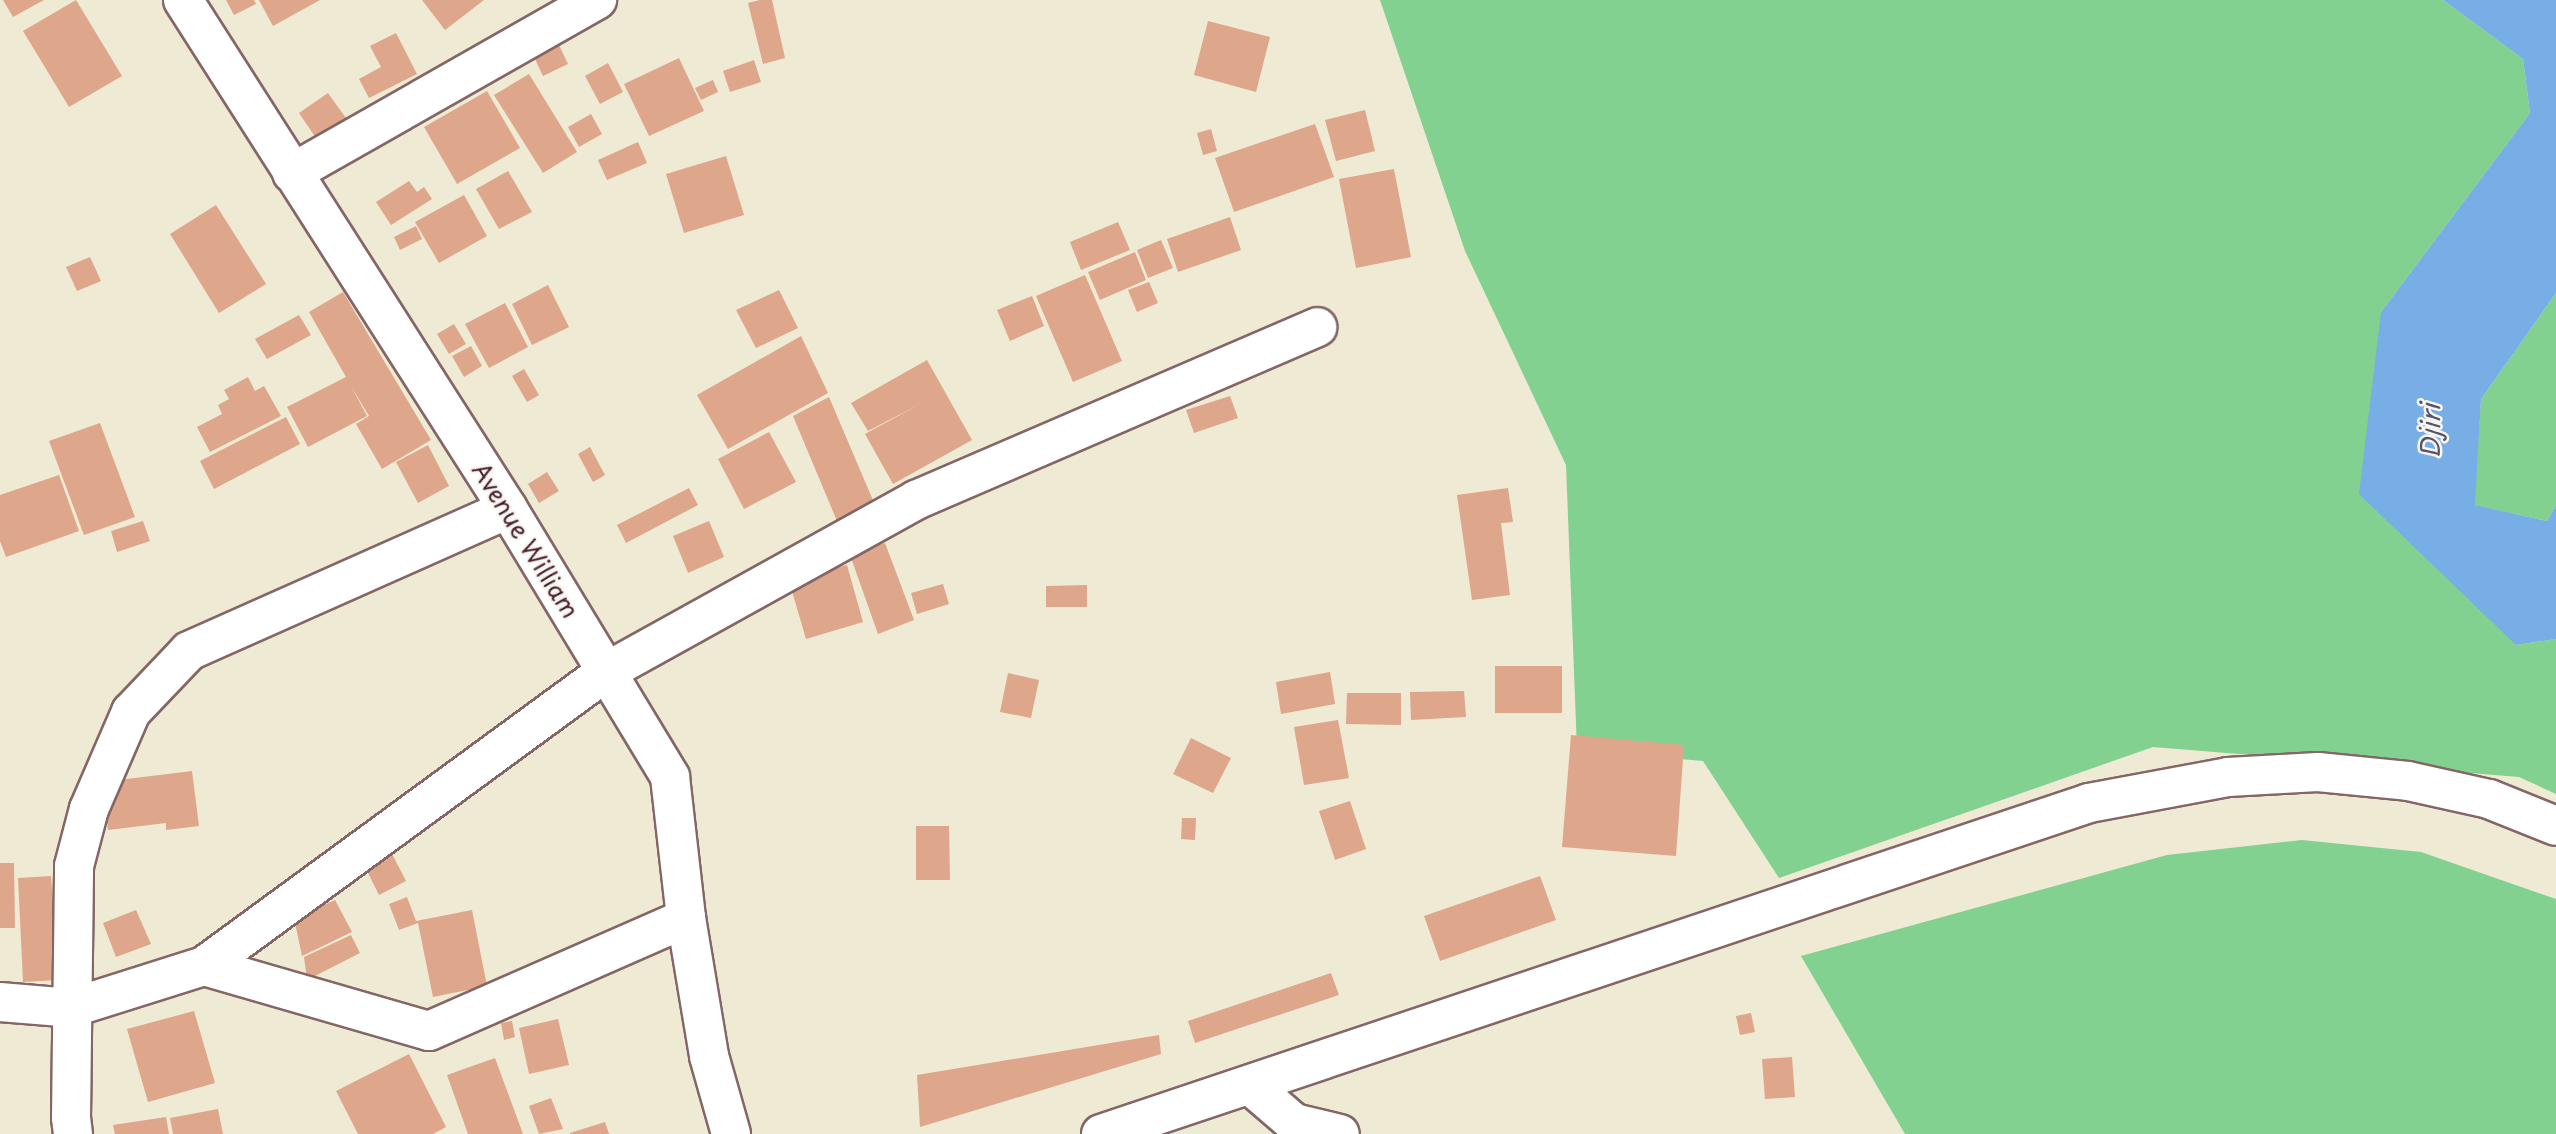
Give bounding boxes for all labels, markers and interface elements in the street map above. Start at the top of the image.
water label: Djiri [2414,404,2446,458]
street label: Avenue William [467,457,585,623]

